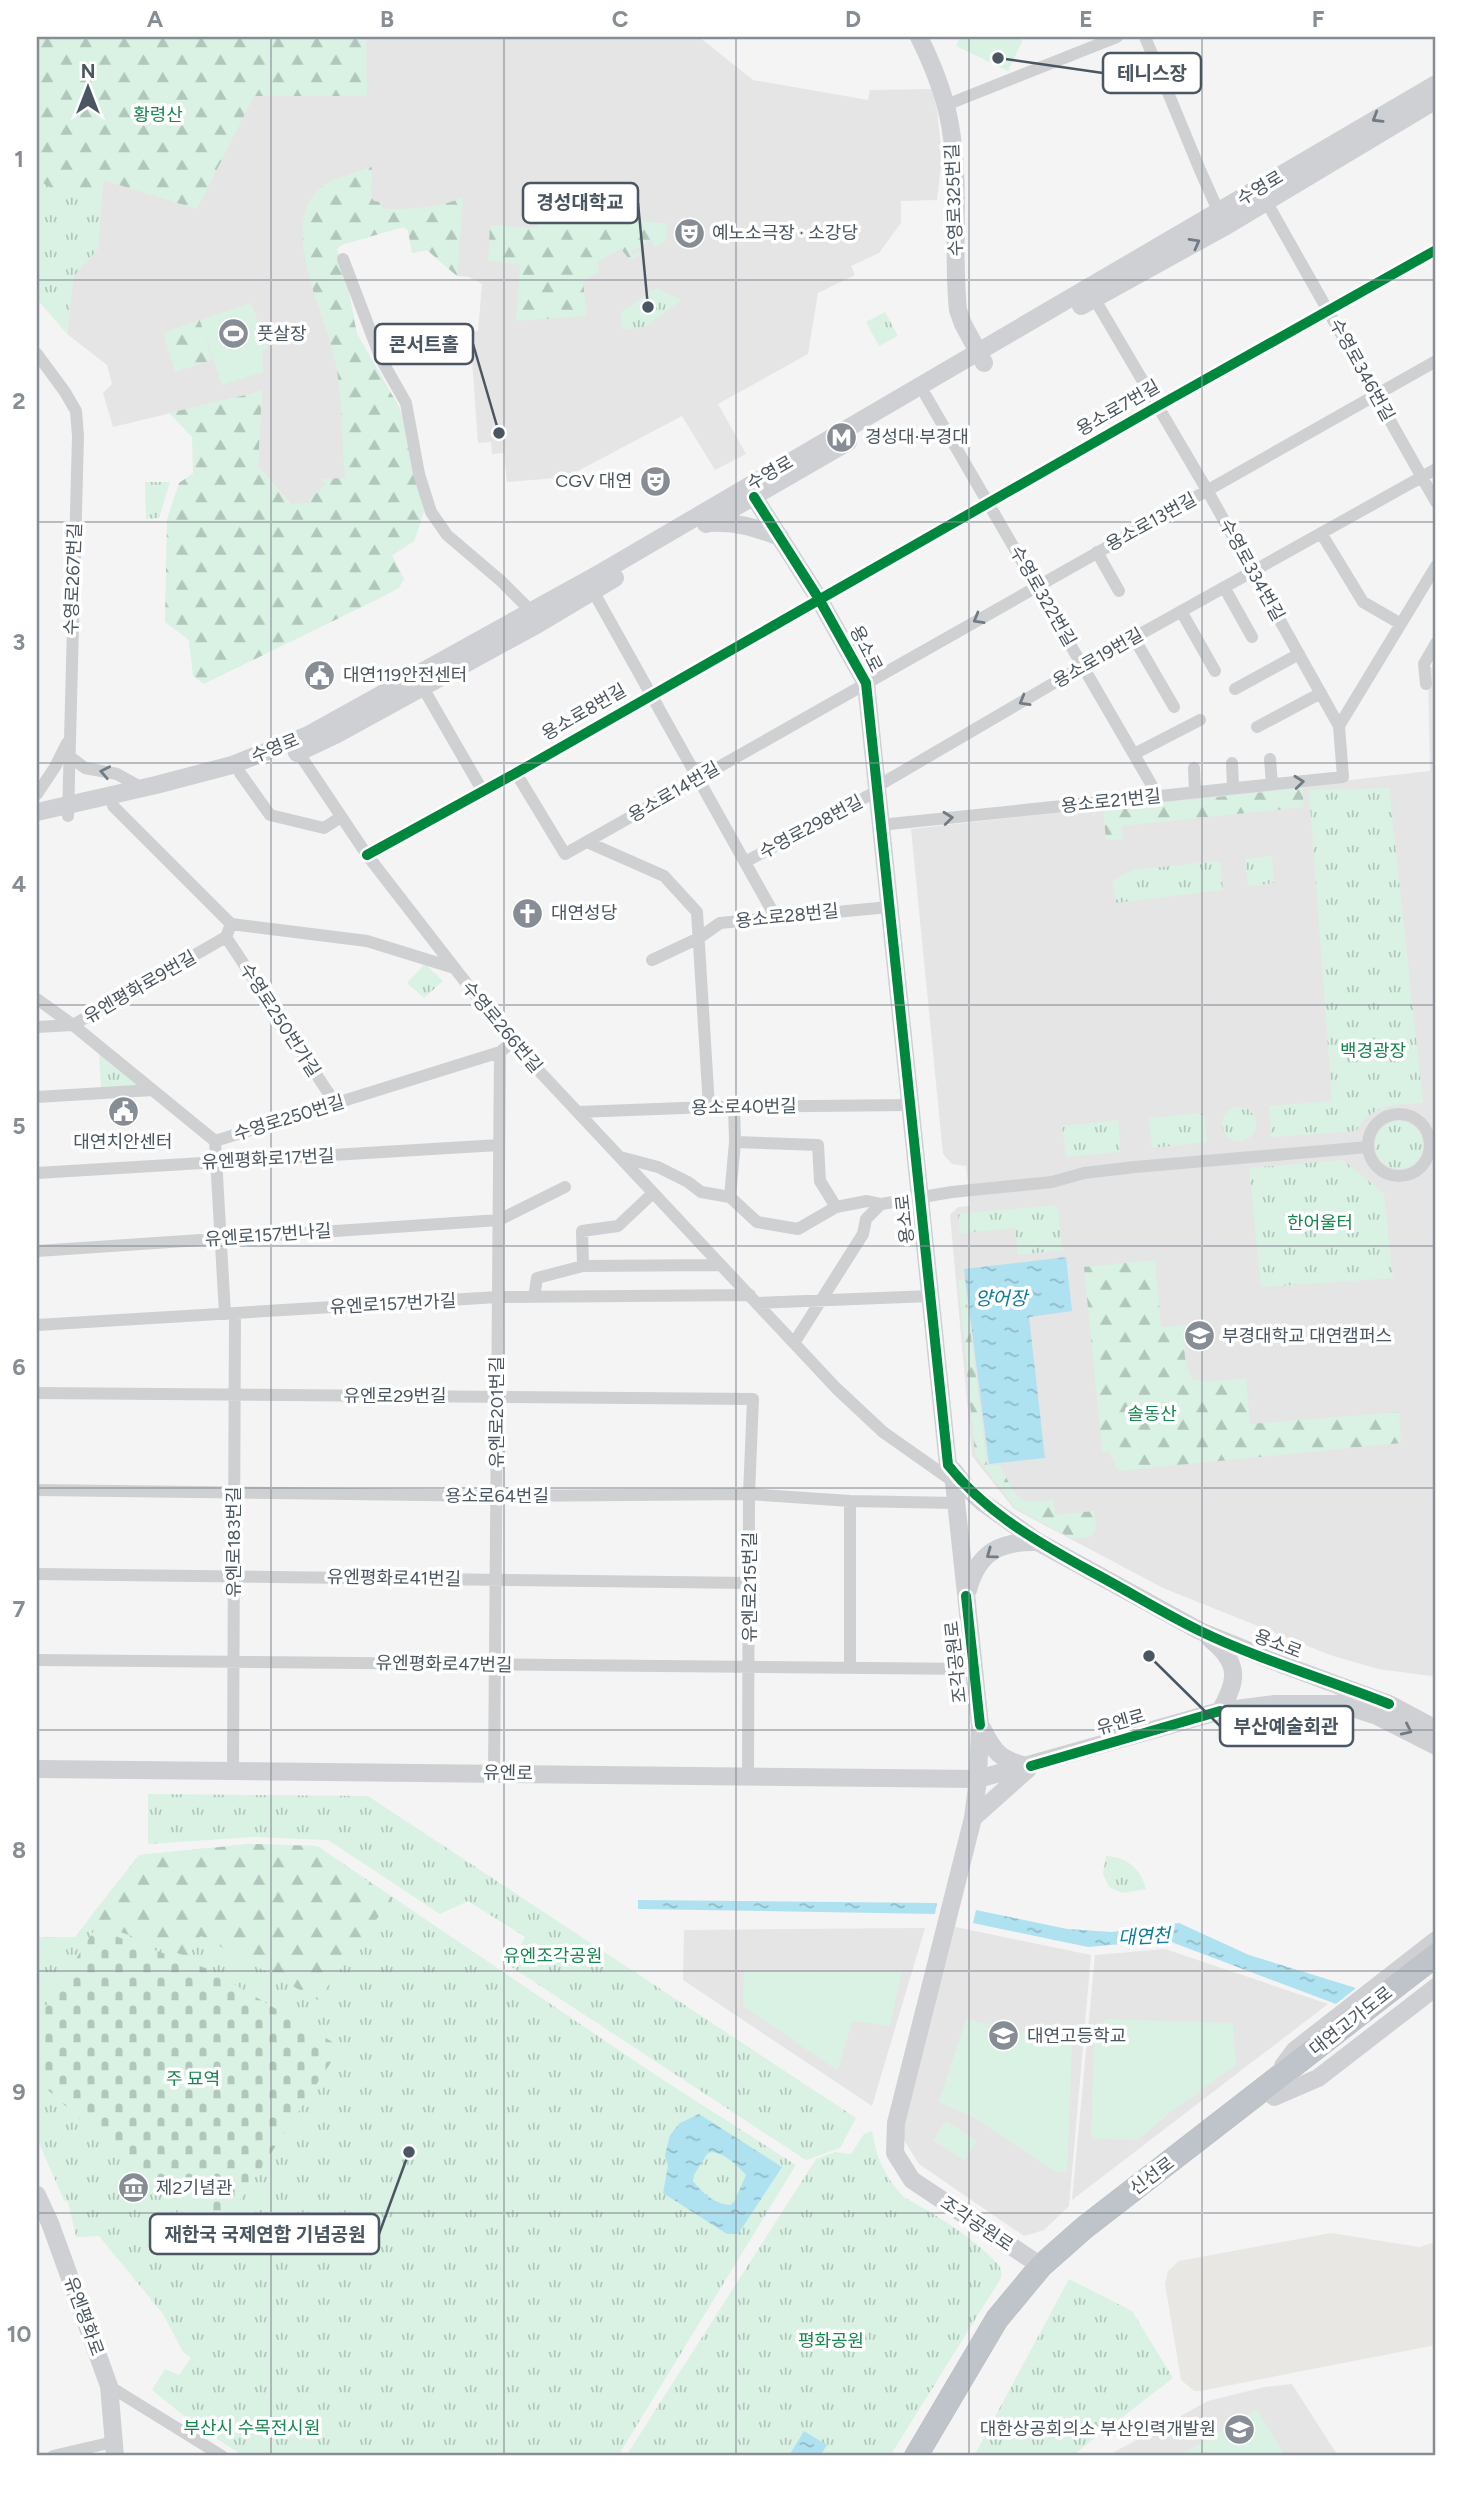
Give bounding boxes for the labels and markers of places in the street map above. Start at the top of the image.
callout: 테니스장 [1103,53,1201,93]
callout: 경성대학교 [523,183,638,223]
theatre icon: 예노소극장 · 소강당 [672,216,706,250]
place label: 예노소극장 · 소강당 [712,222,858,244]
sports icon: 풋살장 [217,317,251,351]
place label: 풋살장 [257,323,307,345]
callout: 콘서트홀 [375,324,473,364]
metro station icon: 경성대·부경대 [825,420,859,454]
place label: 경성대·부경대 [865,426,969,448]
theatre icon: CGV 대연 [638,464,672,498]
place label: CGV 대연 [555,470,632,492]
public building icon: 대연119안전센터 [303,658,337,692]
place label: 대연119안전센터 [343,664,467,686]
church icon: 대연성당 [511,896,545,930]
place label: 대연성당 [551,902,617,924]
public building icon: 대연치안센터 [106,1094,140,1128]
place label: 대연치안센터 [73,1131,173,1153]
school or university icon: 부경대학교 대연캠퍼스 [1182,1319,1216,1353]
place label: 부경대학교 대연캠퍼스 [1222,1325,1392,1347]
callout: 부산예술회관 [1220,1706,1353,1746]
school or university icon: 대연고등학교 [987,2019,1021,2053]
place label: 대연고등학교 [1027,2025,1126,2047]
museum icon: 제2기념관 [116,2171,150,2205]
place label: 제2기념관 [156,2177,233,2199]
callout: 재한국 국제연합 기념공원 [150,2214,379,2254]
school or university icon: 대한상공회의소 부산인력개발원 [1222,2412,1256,2446]
place label: 대한상공회의소 부산인력개발원 [980,2418,1216,2440]

